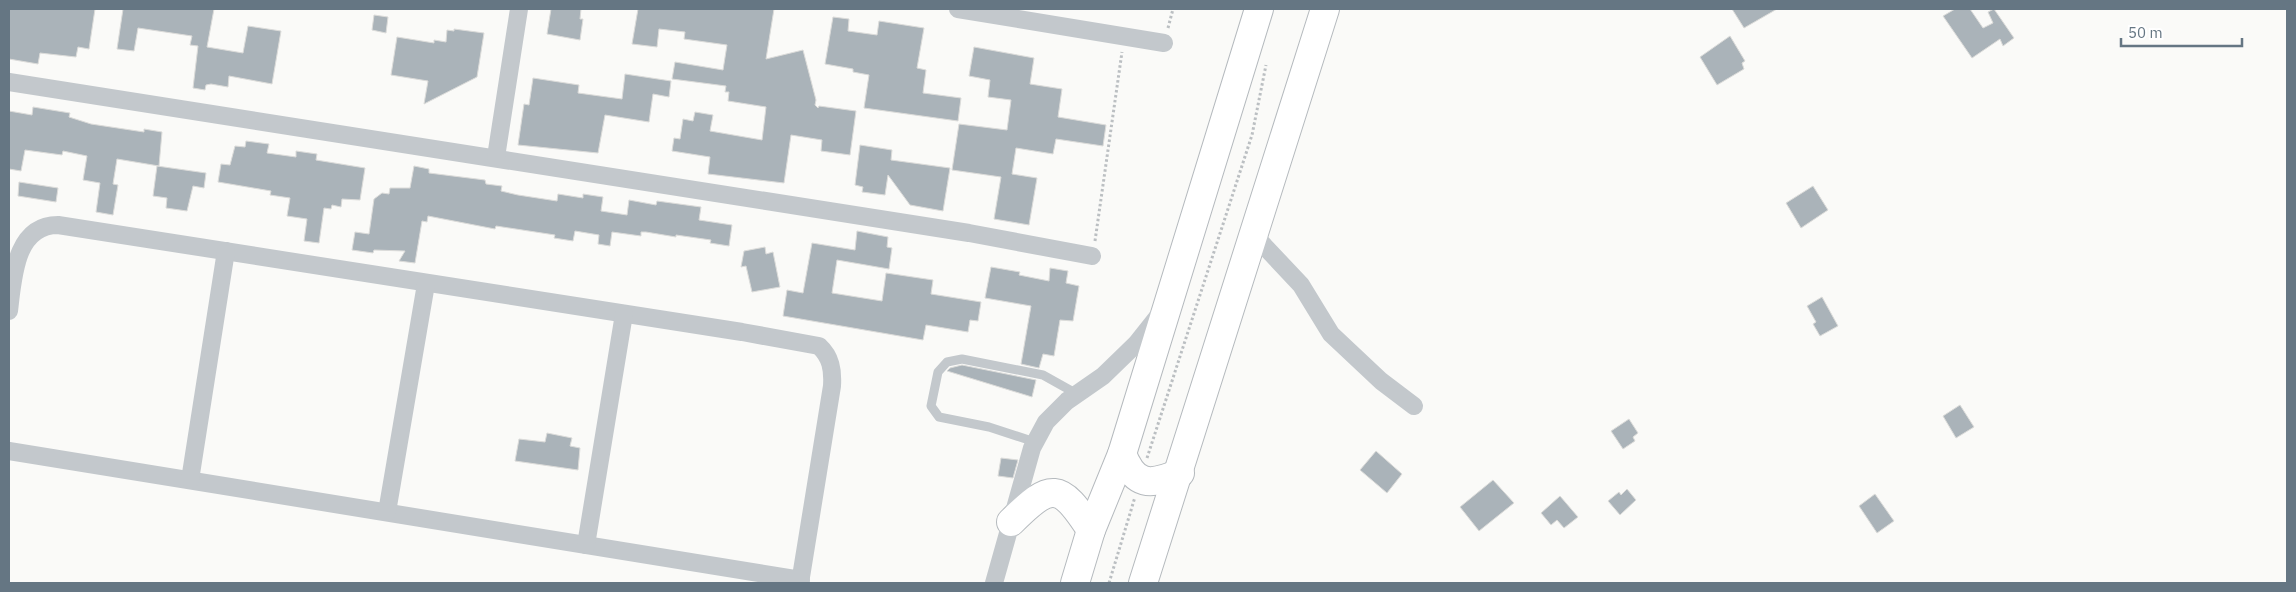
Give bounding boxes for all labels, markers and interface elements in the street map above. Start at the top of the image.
scale bar [2121,15,2242,47]
text: 50 m [2128,23,2163,42]

